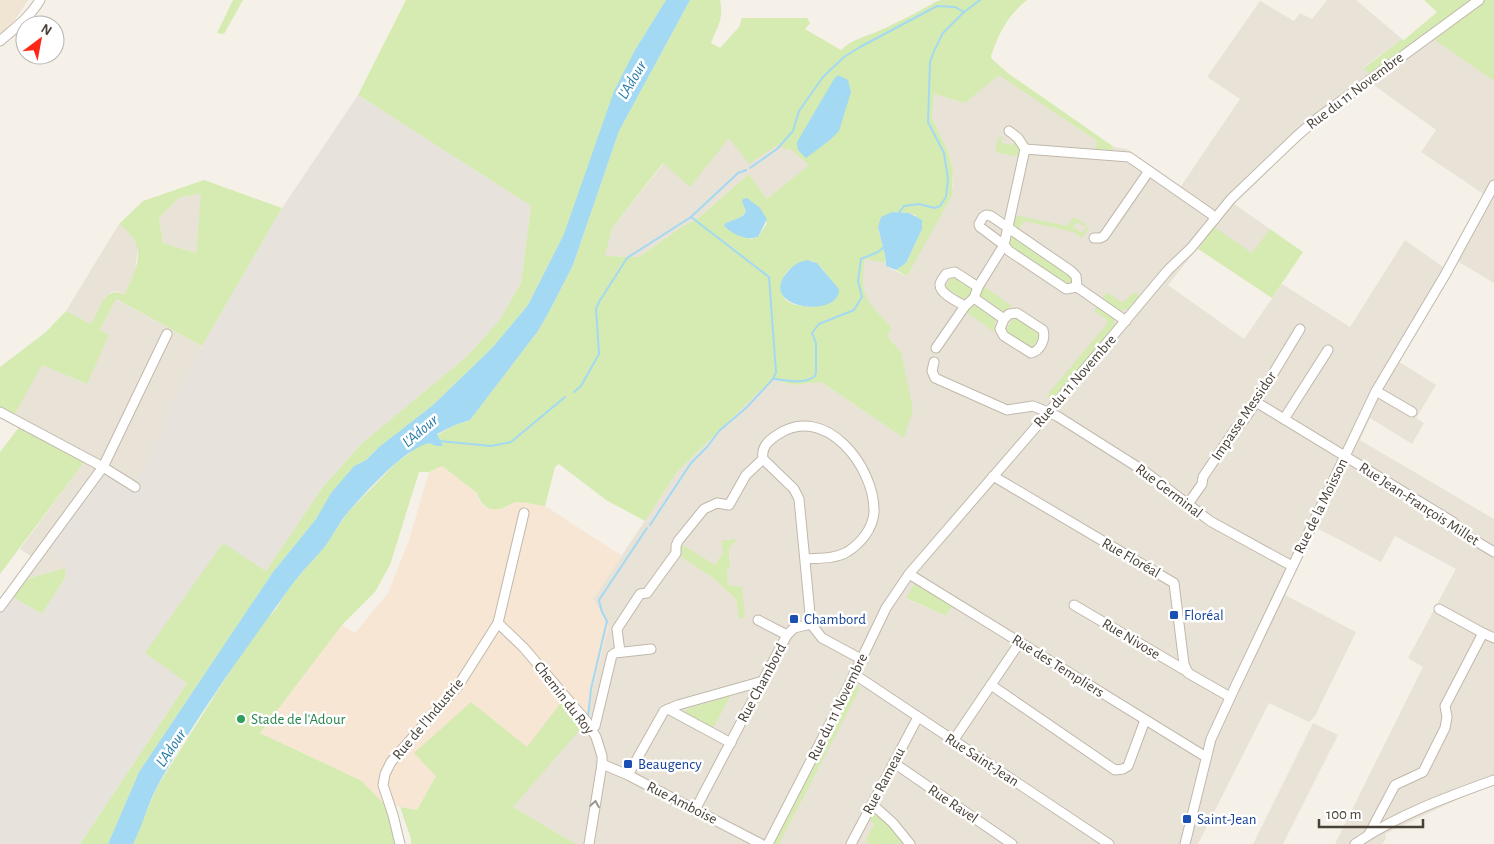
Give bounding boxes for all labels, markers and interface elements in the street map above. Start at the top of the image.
north arrow [15,15,65,65]
text: N [39,21,54,38]
street label: Rue du 11 Novembre [1304,50,1406,132]
water label: L'Adour [615,57,650,102]
street label: Rue du 11 Novembre [1031,332,1119,430]
street label: Impasse Messidor [1209,369,1279,463]
water label: L'Adour [399,411,442,450]
street label: Rue de la Moisson [1291,456,1351,556]
street label: Rue Jean-François Millet [1356,460,1482,548]
street label: Rue Germinal [1133,461,1205,521]
street label: Rue Floréal [1099,535,1163,581]
place label: Floréal [1184,608,1224,623]
marker: Floréal [1168,609,1180,621]
place label: Chambord [804,612,866,627]
marker: Chambord [788,613,800,625]
street label: Rue Nivose [1099,616,1163,662]
street label: Rue des Templiers [1009,632,1107,700]
street label: Rue Chambord [735,641,789,725]
street label: Rue du 11 Novembre [806,651,870,763]
street label: Chemin du Roy [531,659,597,738]
street label: Rue de l'Industrie [390,675,466,763]
place label: Stade de l'Adour [251,712,345,727]
marker: Stade de l'Adour [235,713,247,725]
water label: L'Adour [153,726,190,770]
street label: Rue Saint-Jean [942,731,1022,789]
street label: Rue Rameau [860,745,908,817]
place label: Beaugency [638,757,702,772]
marker: Beaugency [622,758,634,770]
street label: Rue Amboise [644,779,720,827]
street label: Rue Ravel [925,782,981,826]
scale bar [1319,796,1423,828]
one-way arrow [589,800,600,808]
text: 100 m [1326,807,1361,822]
place label: Saint-Jean [1197,812,1257,827]
marker: Saint-Jean [1181,813,1193,825]

